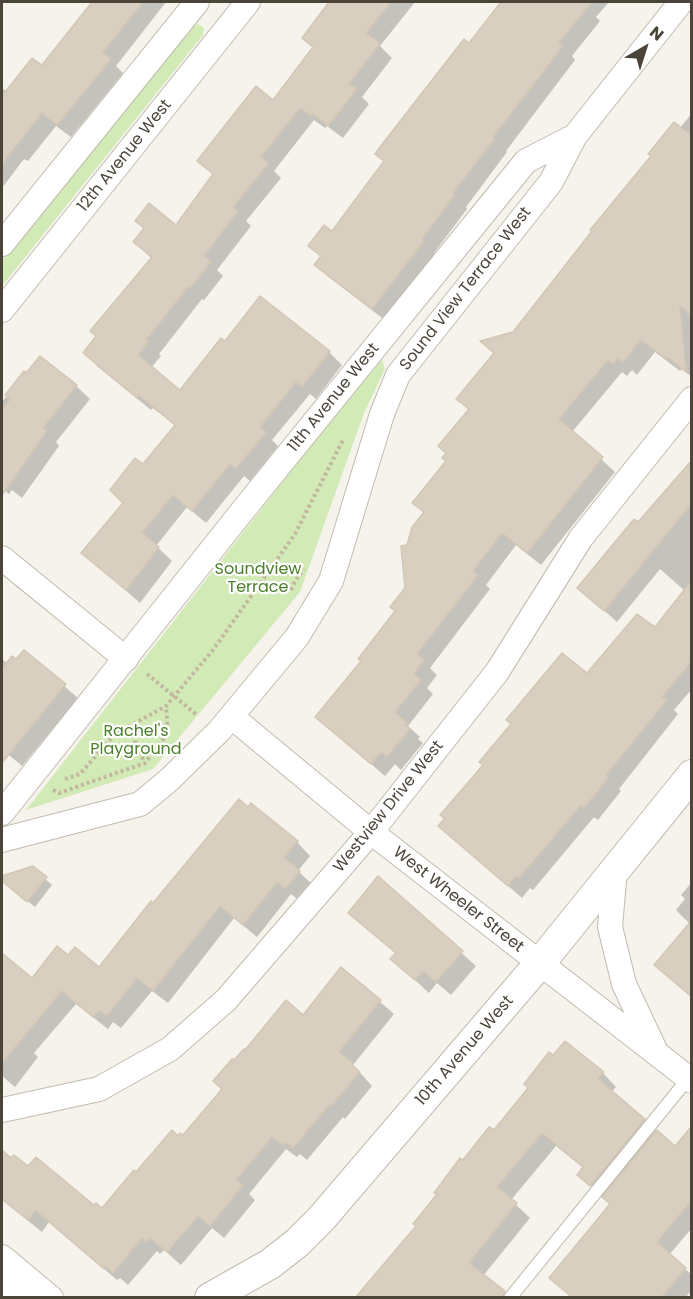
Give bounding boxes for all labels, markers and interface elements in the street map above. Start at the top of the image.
north arrow [615,18,675,78]
text: N [645,21,669,46]
street label: 12th Avenue West [74,96,176,216]
street label: Sound View Terrace West [396,203,536,375]
street label: 11th Avenue West [284,340,384,456]
park label: Soundview Terrace [215,560,301,598]
park label: Rachel's Playground [90,722,182,760]
street label: Westview Drive West [330,737,448,877]
street label: West Wheeler Street [389,843,527,957]
street label: 10th Avenue West [412,992,518,1110]

